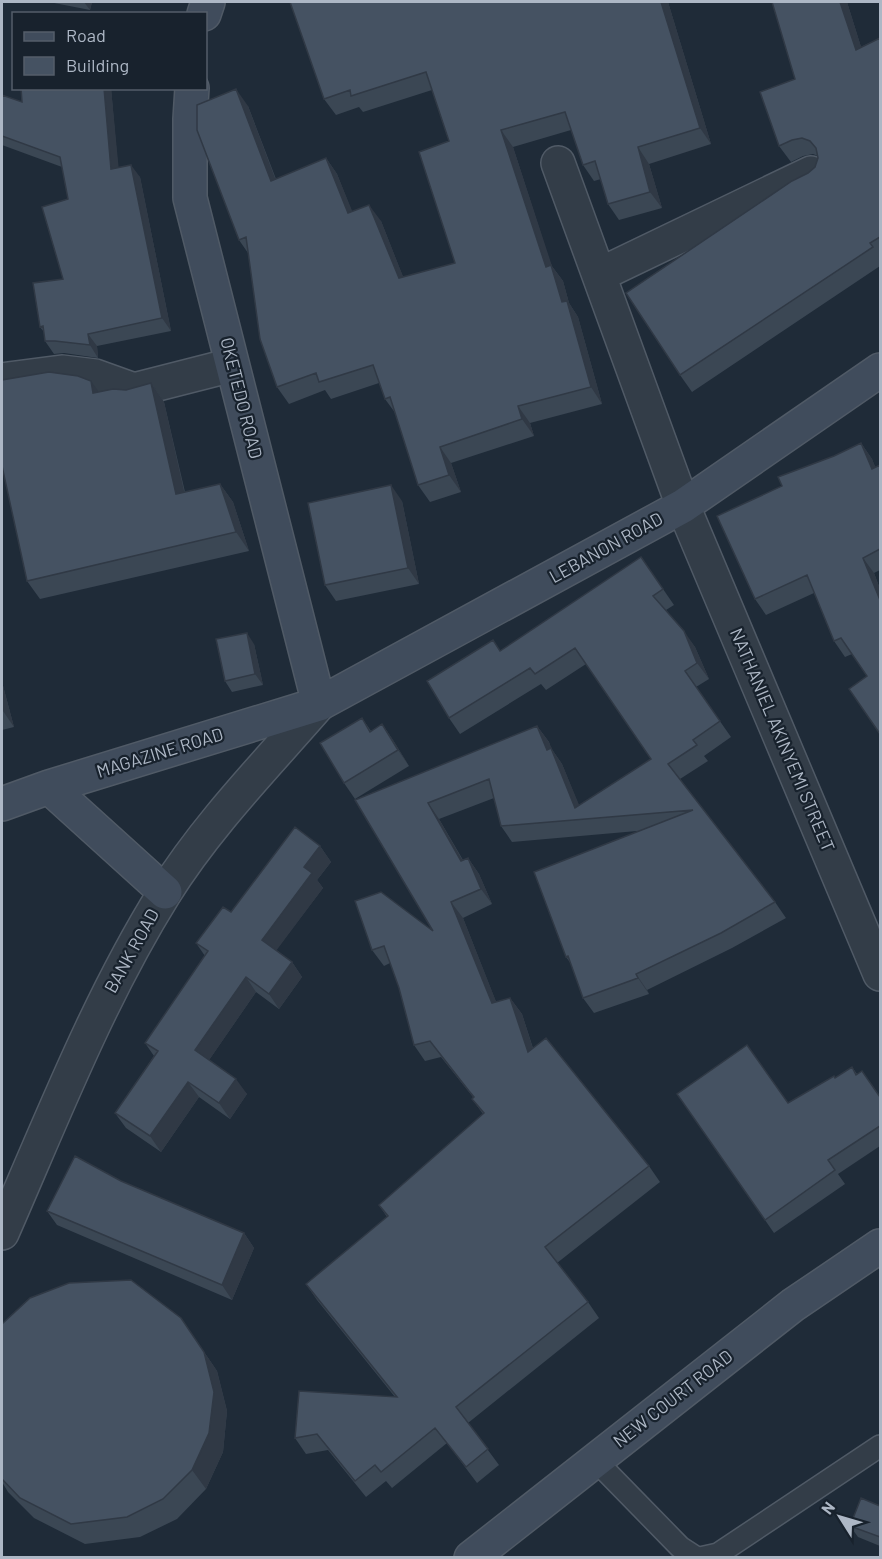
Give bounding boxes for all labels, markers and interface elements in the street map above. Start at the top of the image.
legend [12,12,207,90]
text: Road [66,24,106,46]
text: Building [66,54,129,76]
street label: OKETEDO ROAD [216,335,268,461]
street label: LEBANON ROAD [545,507,666,587]
street label: NATHANIEL AKINYEMI STREET [726,625,840,855]
street label: MAGAZINE ROAD [94,722,226,782]
street label: BANK ROAD [99,905,163,996]
street label: NEW COURT ROAD [608,1345,736,1452]
north arrow [810,1487,870,1547]
text: N [817,1498,838,1518]

